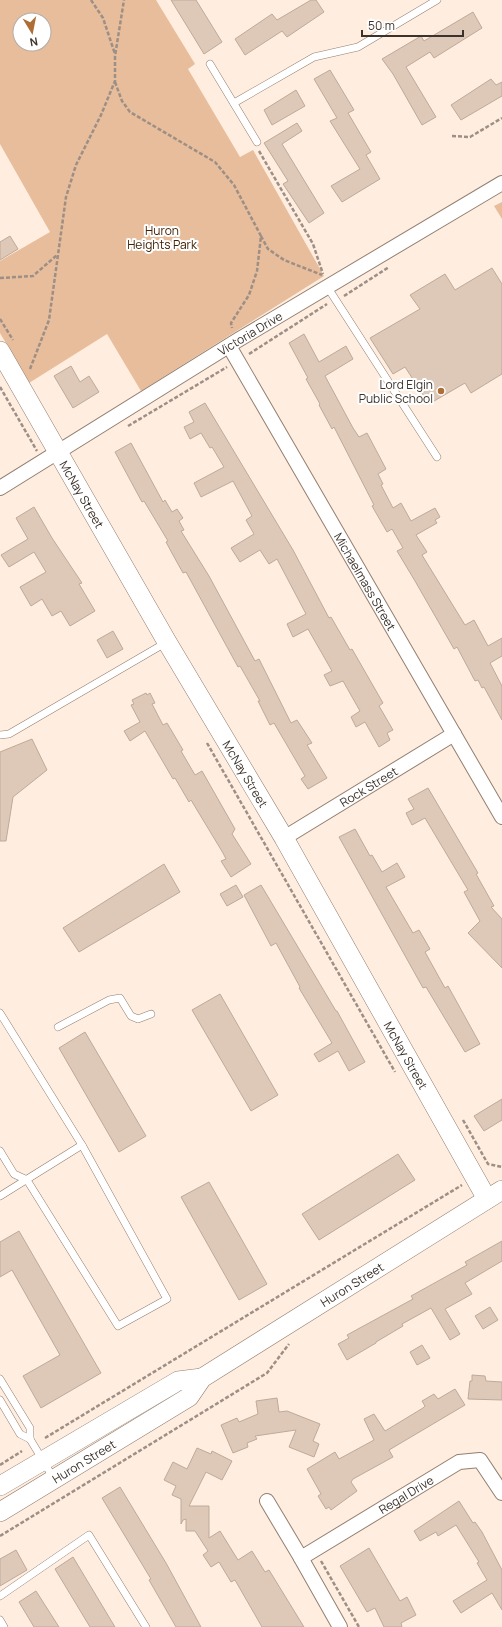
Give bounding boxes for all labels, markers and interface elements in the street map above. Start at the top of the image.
north arrow [12,12,52,52]
scale bar [362,12,463,38]
text: 50 m [368,17,395,34]
text: N [29,34,39,50]
park label: Huron Heights Park [127,222,198,253]
street label: Victoria Drive [214,307,285,359]
place label: Lord Elgin Public School [359,376,433,407]
marker: Lord Elgin Public School [436,386,446,396]
street label: McNay Street [56,457,108,531]
street label: Michaelmass Street [330,529,401,633]
street label: McNay Street [219,737,272,811]
street label: Rock Street [336,762,401,811]
street label: McNay Street [380,1018,432,1092]
street label: Huron Street [317,1258,387,1310]
street label: Huron Street [49,1435,119,1487]
street label: Regal Drive [375,1471,437,1518]

